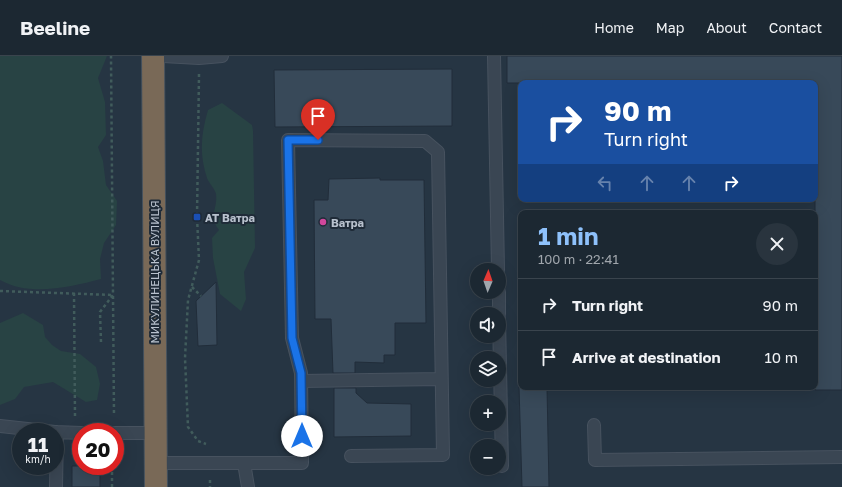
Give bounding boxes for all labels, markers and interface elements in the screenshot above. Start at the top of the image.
text: Beeline [20,16,90,39]
text: Home [594,19,634,36]
text: Map [656,19,684,36]
text: About [706,19,747,36]
text: Contact [769,19,822,36]
text: 90 m [604,94,671,127]
icon: right [538,96,590,148]
pin [301,99,335,140]
icon: arrive [307,105,329,127]
text: Turn right [604,128,688,150]
icon: left [594,172,616,194]
icon: ahead [636,172,658,194]
icon: ahead [678,172,700,194]
icon: right [720,172,742,194]
street label: МИКУЛИНЕЦЬКА ВУЛИЦЯ [148,200,161,344]
place label: АТ Ватра [205,211,255,224]
marker: АТ Ватра [192,212,202,222]
place label: Ватра [331,216,364,229]
marker: Ватра [318,217,328,227]
text: 1 min [538,221,598,250]
button: close [756,223,798,265]
text: 100 m · 22:41 [538,251,619,267]
north arrow [470,263,506,299]
map controls [470,263,506,475]
icon: right [538,294,560,316]
text: Turn right [572,296,643,314]
text: 90 m [763,296,798,314]
button: sound [470,307,506,343]
icon: arrive [538,346,560,368]
text: Arrive at destination [572,348,721,366]
text: 10 m [764,348,798,366]
button: layers [470,351,506,387]
button: + [470,395,506,431]
position arrow [281,415,323,457]
speed limit sign: 20 [72,423,124,475]
text: 11 [28,432,48,456]
button: − [470,439,506,475]
text: km/h [25,453,51,465]

